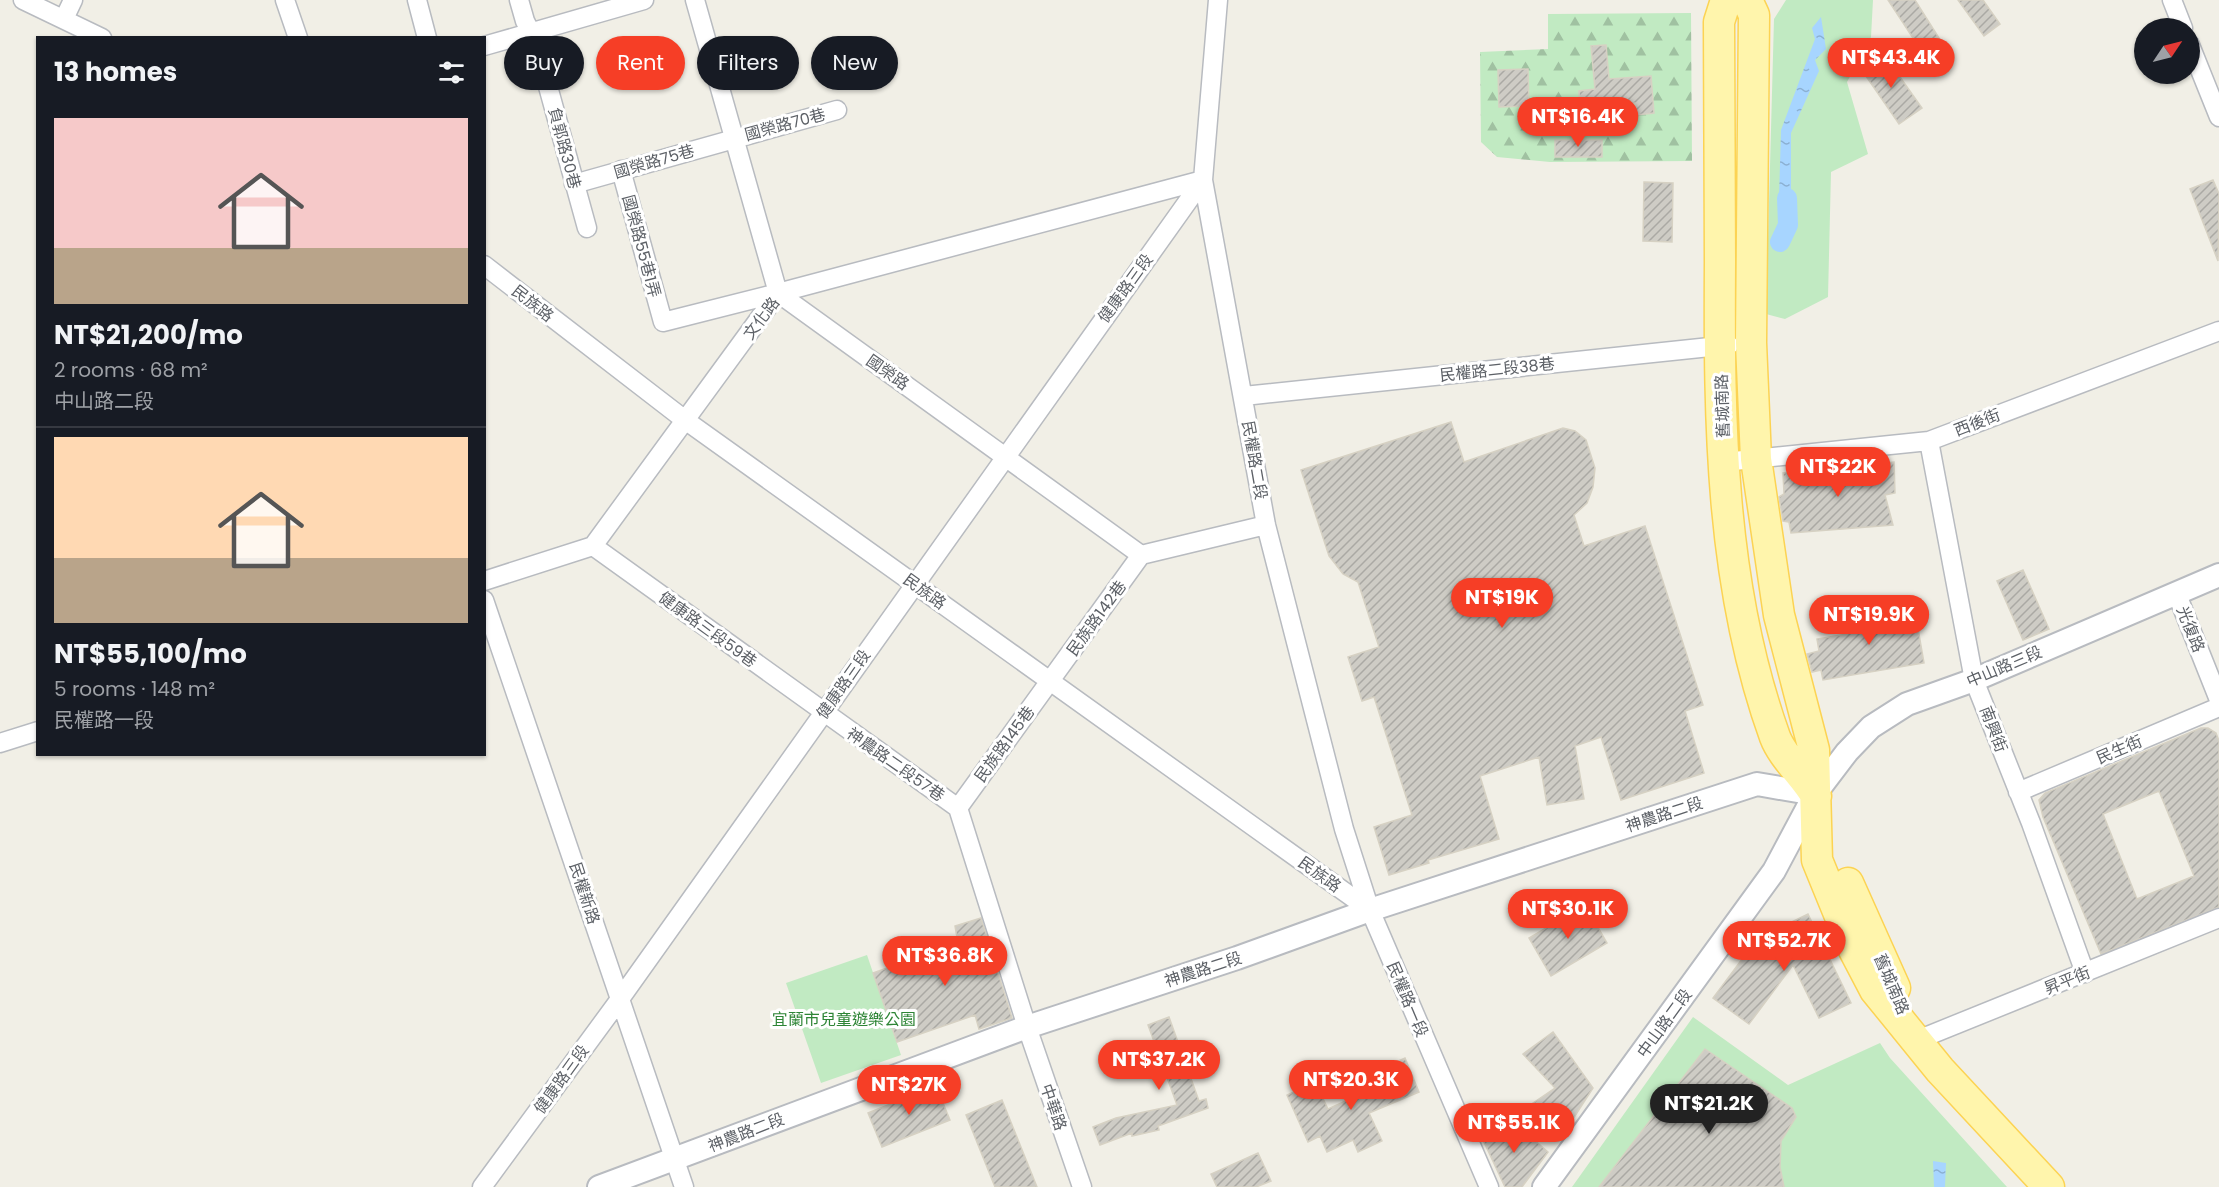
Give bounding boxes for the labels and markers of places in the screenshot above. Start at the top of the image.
pin: NT$43.4K [1829,38,1953,89]
pin: NT$16.4K [1516,97,1640,148]
pin: NT$22K [1789,447,1887,498]
pin: NT$19K [1453,578,1551,629]
pin: NT$19.9K [1807,595,1931,646]
pin: NT$30.1K [1506,889,1630,940]
pin: NT$52.7K [1722,921,1846,972]
pin: NT$36.8K [883,936,1007,987]
pin: NT$37.2K [1097,1040,1221,1091]
pin: NT$20.3K [1289,1060,1413,1111]
pin: NT$27K [860,1065,958,1116]
pin: NT$21.2K [1647,1084,1771,1135]
pin: NT$55.1K [1452,1103,1576,1154]

